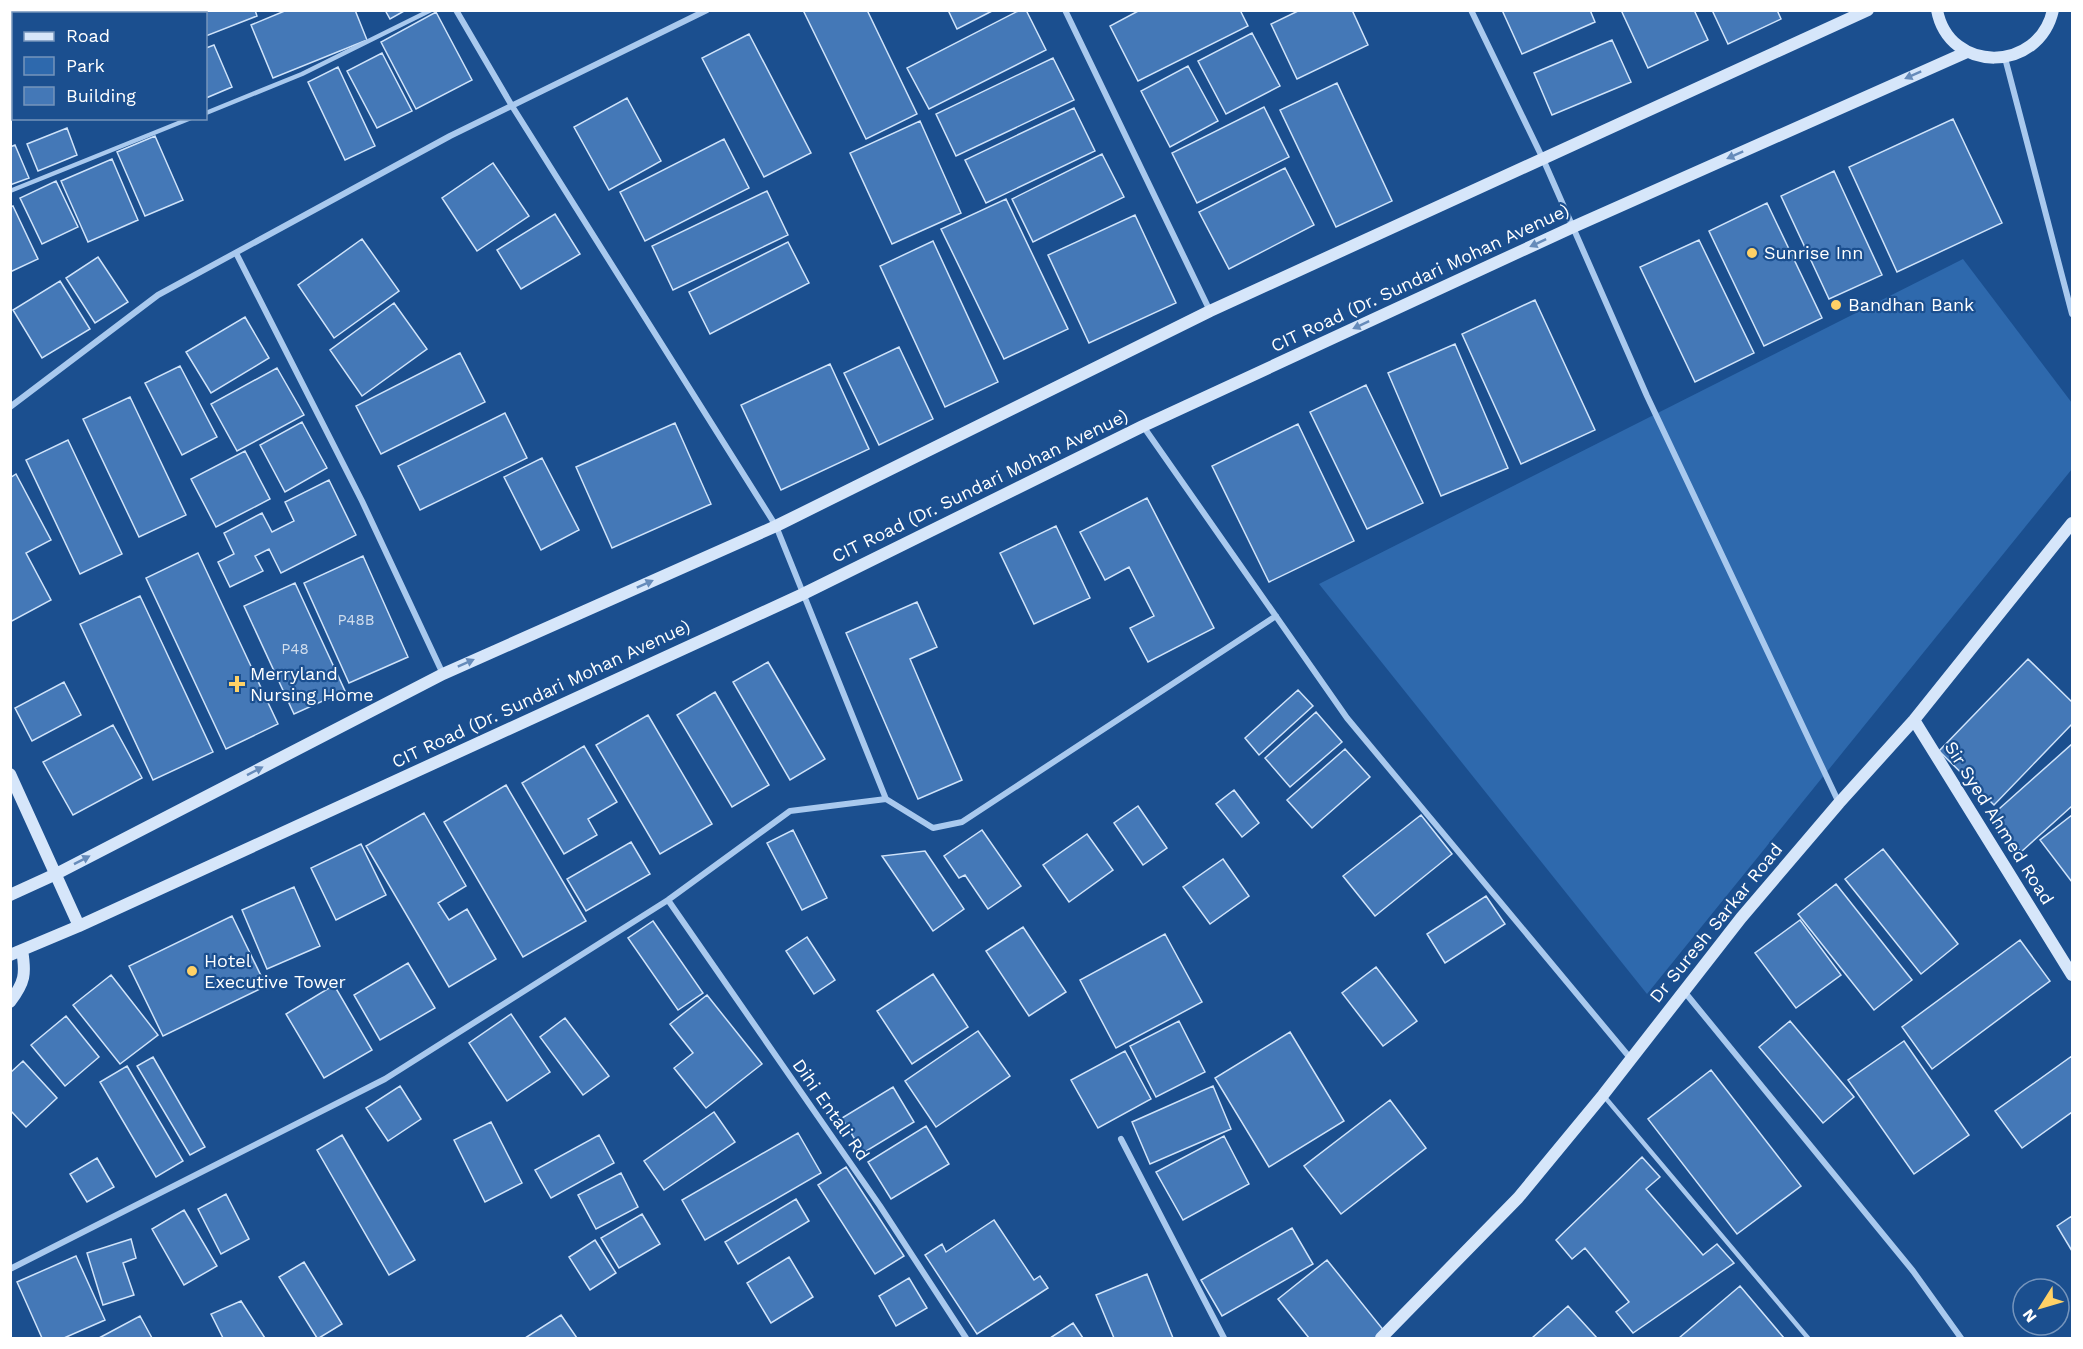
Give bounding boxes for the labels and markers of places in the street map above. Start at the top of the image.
place label: Sunrise Inn [1764,242,1863,263]
marker: Sunrise Inn [1745,246,1759,260]
place label: Bandhan Bank [1848,294,1974,315]
marker: Bandhan Bank [1829,298,1843,312]
place label: Merryland Nursing Home [250,663,374,705]
marker: Merryland Nursing Home [228,675,246,693]
place label: Hotel Executive Tower [204,950,346,992]
marker: Hotel Executive Tower [185,964,199,978]

